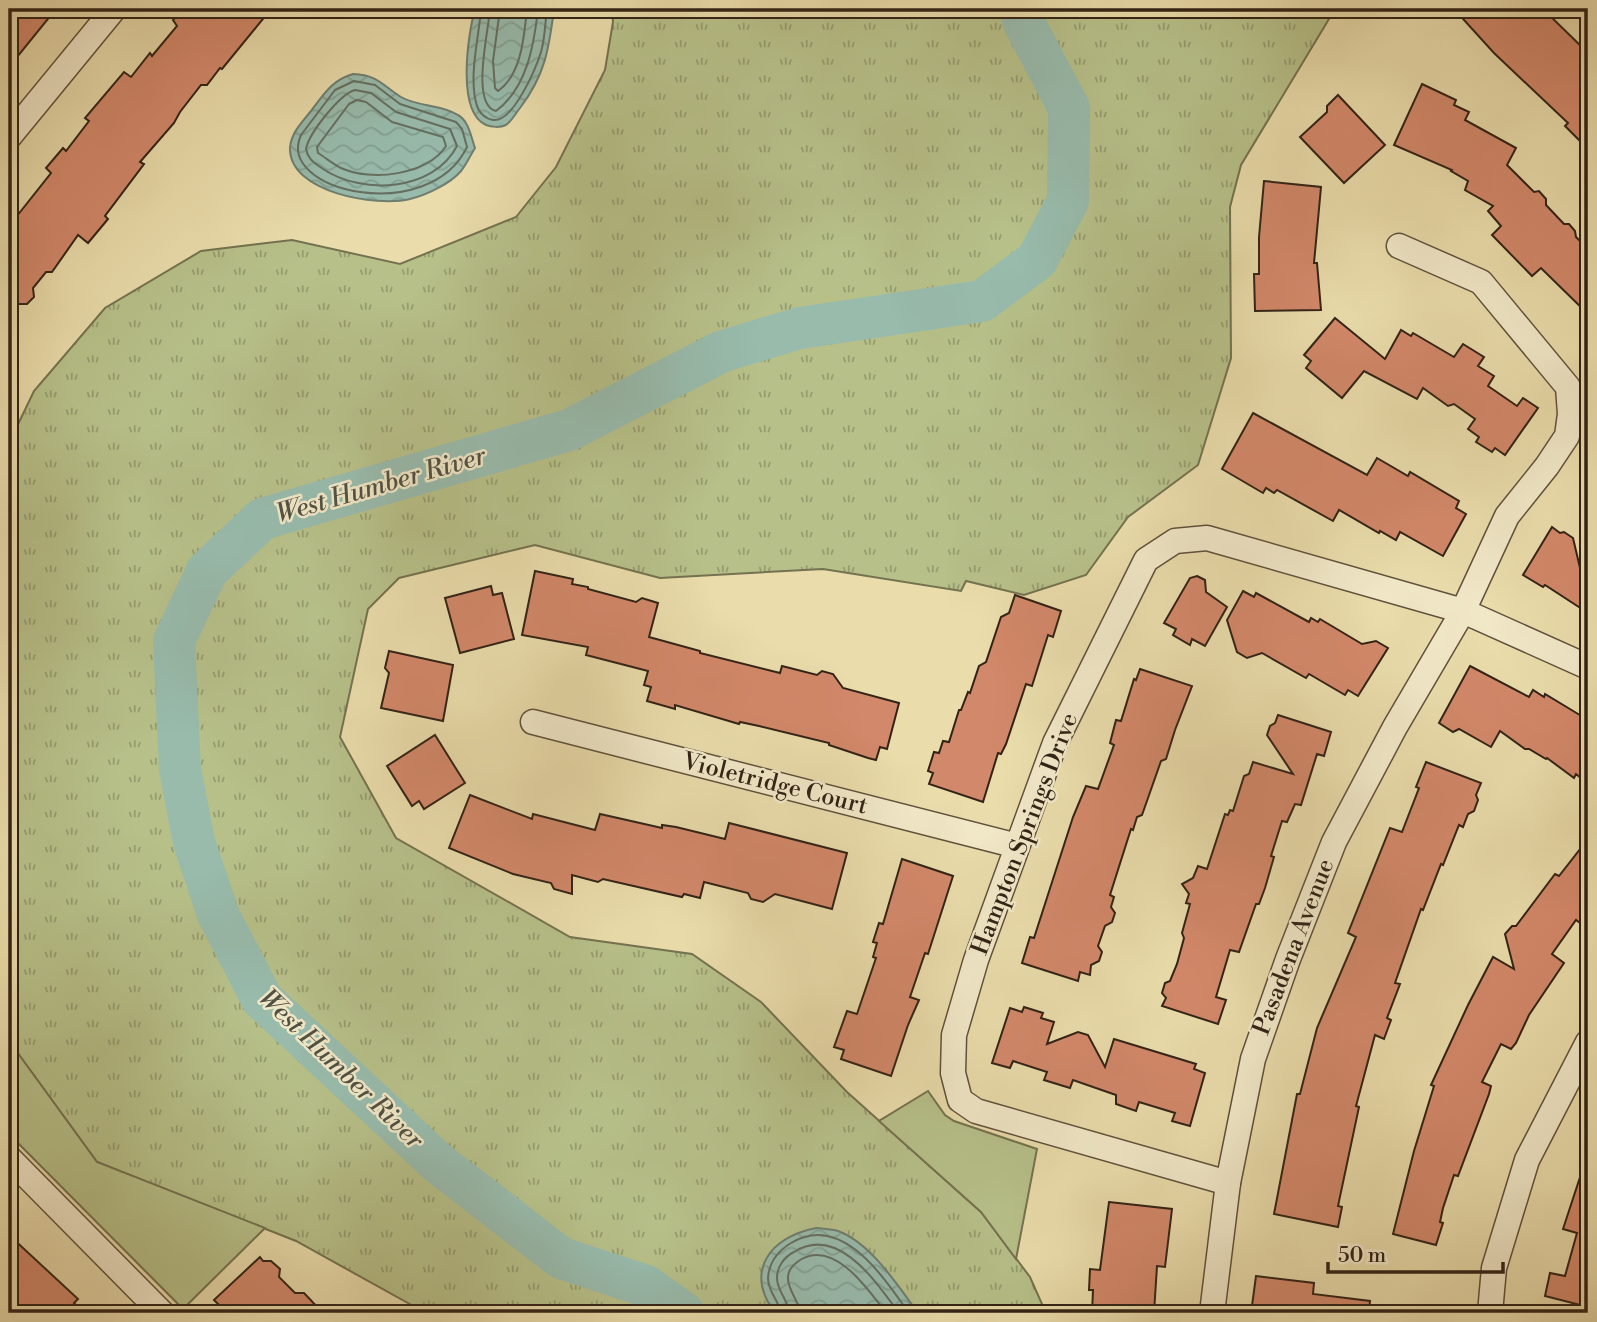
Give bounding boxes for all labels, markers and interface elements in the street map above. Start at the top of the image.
water label: West Humber River [272,439,491,530]
street label: Hampton Springs Drive [965,709,1085,959]
street label: Violetridge Court [678,746,871,822]
street label: Pasadena Avenue [1247,855,1341,1039]
water label: West Humber River [252,982,431,1156]
scale bar [1328,1231,1502,1275]
text: 50 m [1338,1243,1386,1269]

